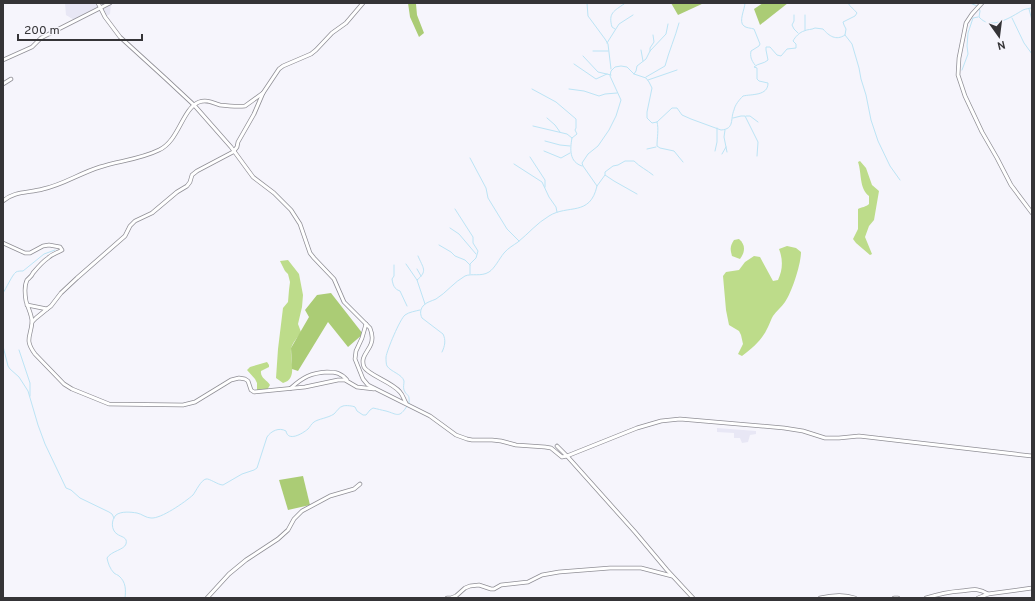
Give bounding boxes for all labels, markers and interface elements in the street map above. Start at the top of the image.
scale bar [18,16,142,42]
north arrow [979,16,1019,56]
text: 200 m [24,23,60,39]
text: N [996,37,1007,52]

